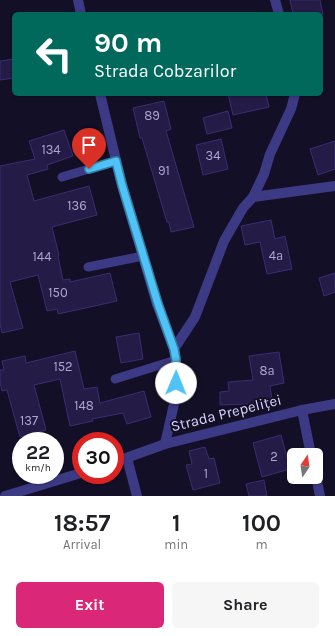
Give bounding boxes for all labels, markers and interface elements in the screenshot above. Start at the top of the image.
text: 90 m [94,26,162,59]
icon: left [28,28,80,80]
text: Strada Cobzarilor [94,60,236,82]
house number: 89 [144,108,160,123]
pin [72,128,106,169]
icon: arrive [78,134,100,156]
house number: 134 [41,142,61,157]
house number: 34 [206,148,220,163]
house number: 91 [158,163,170,178]
house number: 136 [67,198,87,213]
house number: 4a [269,248,283,263]
house number: 144 [33,249,51,264]
house number: 150 [48,285,68,300]
house number: 152 [53,359,73,374]
position arrow [155,362,197,404]
house number: 8a [259,363,275,378]
street label: Strada Prepeliței [169,391,283,435]
house number: 148 [74,398,94,413]
house number: 137 [20,413,38,428]
speed limit sign: 30 [72,432,124,484]
text: 22 [26,441,50,464]
north arrow [287,448,323,484]
map controls [287,448,323,484]
house number: 2 [270,449,278,464]
text: km/h [25,462,51,474]
house number: 1 [204,466,208,481]
text: 18:57 [54,509,110,537]
text: 1 [172,509,181,537]
text: 100 [242,509,281,537]
text: Arrival [63,537,101,552]
text: min [164,537,188,552]
text: m [255,537,268,552]
button: Exit [16,582,164,628]
button: Share [172,582,319,628]

